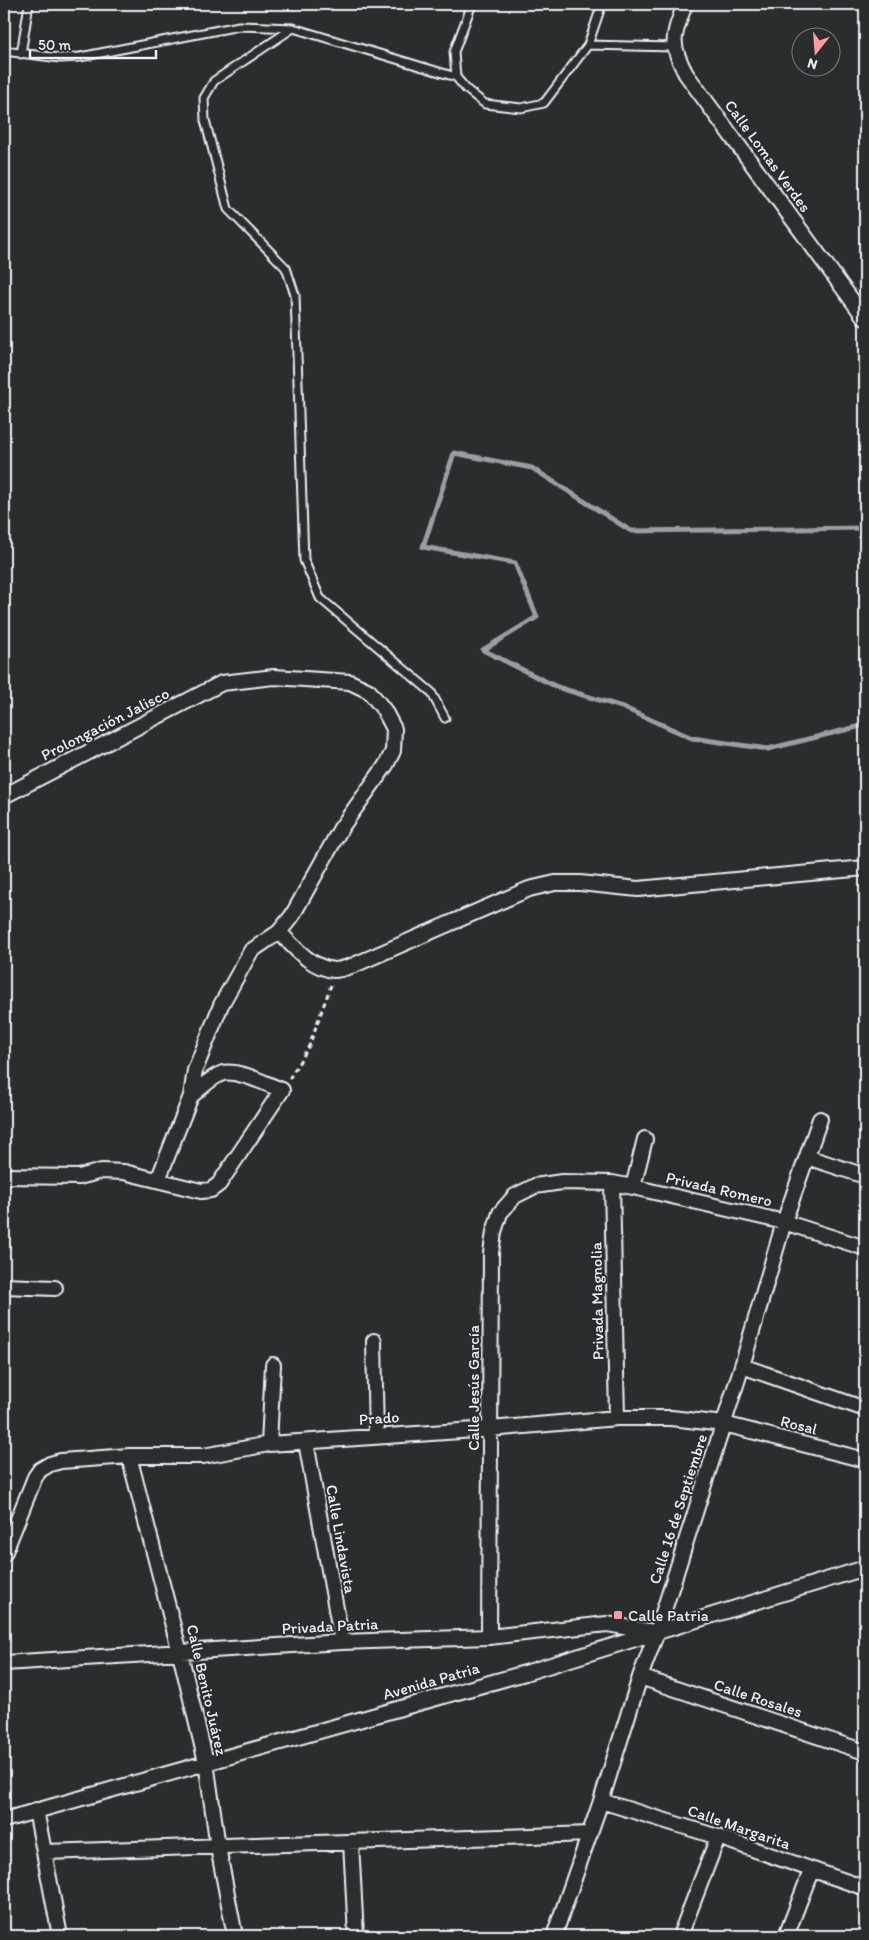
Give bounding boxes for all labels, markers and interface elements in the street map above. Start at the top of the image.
scale bar [30,28,156,60]
north arrow [792,28,842,78]
text: 50 m [38,36,71,54]
text: N [805,54,819,73]
street label: Calle Lomas Verdes [721,96,815,216]
street label: Prolongación Jalisco [38,683,172,765]
street label: Privada Romero [664,1168,774,1210]
street label: Privada Magnolia [586,1241,608,1360]
street label: Calle Jesús García [464,1325,483,1451]
street label: Prado [358,1407,400,1429]
street label: Rosal [779,1411,820,1439]
street label: Calle 16 de Septiembre [645,1432,711,1586]
street label: Calle Lindavista [322,1483,360,1596]
place label: Calle Patria [628,1606,709,1625]
marker: Calle Patria [612,1609,624,1621]
street label: Privada Patria [281,1614,380,1638]
street label: Calle Benito Juárez [183,1623,231,1758]
street label: Avenida Patria [380,1658,482,1704]
street label: Calle Rosales [711,1675,805,1721]
street label: Calle Margarita [685,1801,794,1854]

